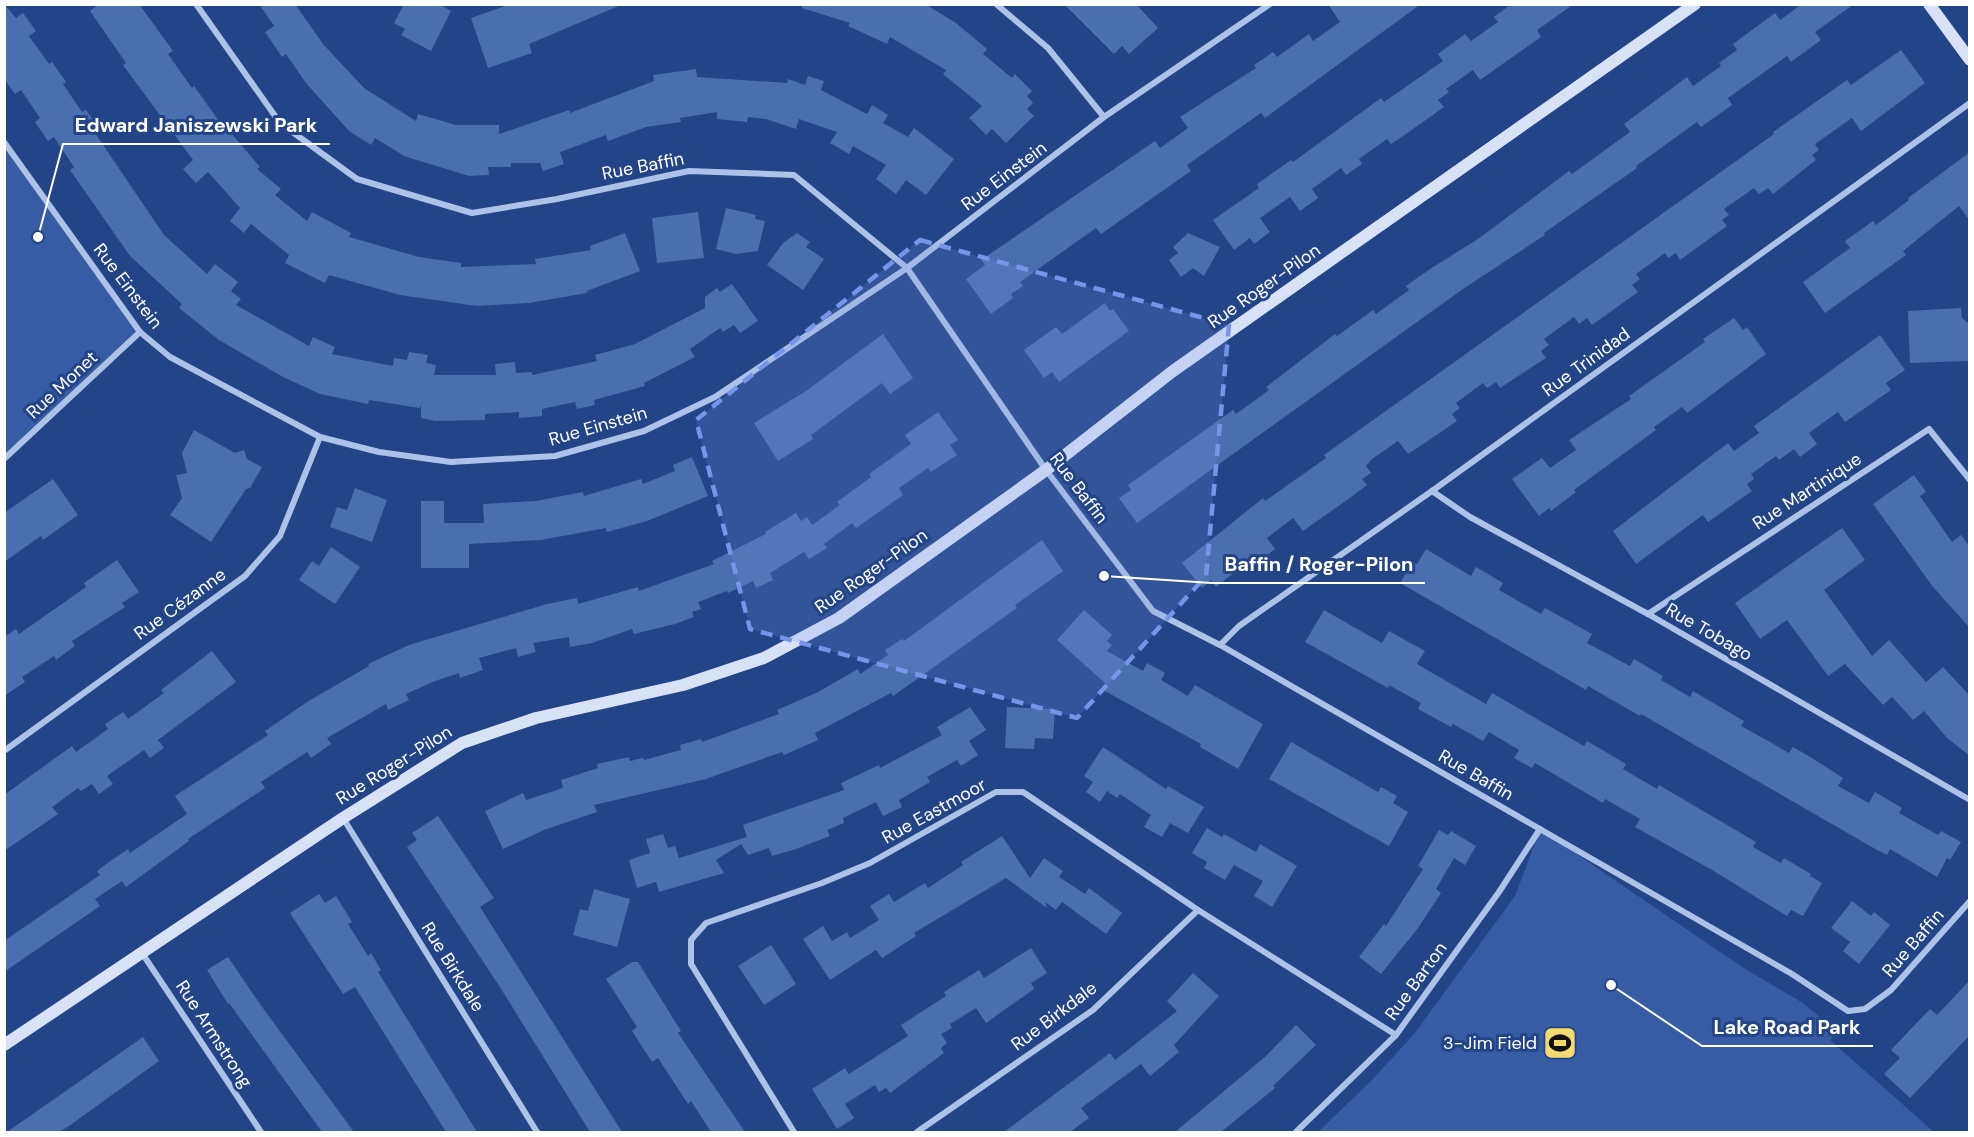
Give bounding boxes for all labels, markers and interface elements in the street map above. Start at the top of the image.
callout: Edward Janiszewski Park [63,106,330,144]
text: Edward Janiszewski Park [75,112,318,138]
street label: Rue Einstein [956,136,1052,216]
street label: Rue Baffin [600,146,686,186]
street label: Rue Einstein [88,238,168,334]
street label: Rue Roger-Pilon [1203,238,1325,334]
street label: Rue Trinidad [1537,322,1635,402]
street label: Rue Monet [21,346,103,424]
street label: Rue Einstein [546,401,650,451]
street label: Rue Martinique [1748,447,1866,535]
street label: Rue Baffin [1044,448,1114,528]
street label: Rue Roger-Pilon [810,523,932,619]
callout: Baffin / Roger-Pilon [1212,545,1425,583]
text: Baffin / Roger-Pilon [1225,551,1413,577]
street label: Rue Cézanne [129,563,231,645]
street label: Rue Tobago [1661,597,1757,667]
street label: Rue Roger-Pilon [331,720,457,810]
street label: Rue Baffin [1434,744,1518,806]
street label: Rue Eastmoor [878,772,991,850]
street label: Rue Baffin [1877,904,1949,982]
street label: Rue Birkdale [416,918,490,1016]
street label: Rue Barton [1380,937,1452,1025]
street label: Rue Armstrong [170,976,258,1092]
street label: Rue Birkdale [1006,976,1102,1056]
callout: Lake Road Park [1702,1008,1873,1046]
text: Lake Road Park [1713,1014,1861,1040]
sports icon: 3-Jim Field [1542,1025,1578,1061]
place label: 3-Jim Field [1443,1031,1537,1055]

